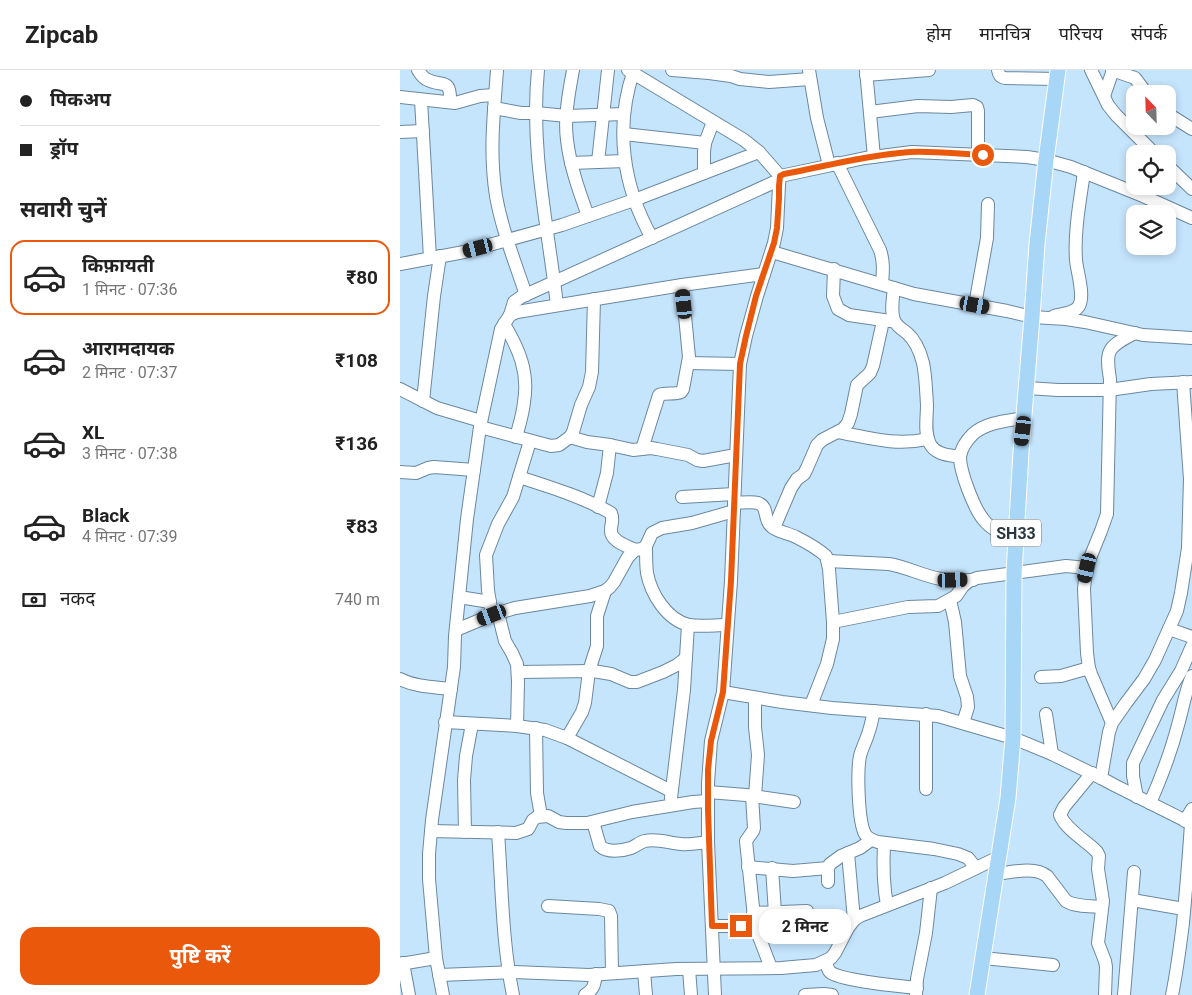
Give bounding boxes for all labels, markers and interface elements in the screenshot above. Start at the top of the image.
text: Zipcab [25,21,98,49]
text: होम [926,23,951,44]
text: मानचित्र [979,23,1031,44]
text: परिचय [1059,23,1103,44]
text: संपर्क [1131,23,1167,44]
north arrow [1126,85,1176,135]
map controls [1126,85,1176,255]
text: पिकअप [50,88,111,111]
text: ड्रॉप [50,137,78,160]
route start [972,144,994,166]
button: locate [1126,145,1176,195]
text: सवारी चुनें [20,197,106,222]
button: layers [1126,205,1176,255]
car [461,237,494,259]
text: किफ़ायती [82,254,154,277]
icon: car [22,255,67,300]
text: ₹80 [346,266,378,289]
text: 1 मिनट · 07:36 [82,280,178,299]
car [674,288,693,320]
car [958,295,991,315]
text: आरामदायक [82,337,174,360]
icon: car [22,338,67,383]
text: ₹108 [335,349,378,372]
text: 2 मिनट · 07:37 [82,363,178,382]
car [1013,415,1032,447]
icon: car [22,421,67,466]
text: XL [82,421,104,444]
text: ₹136 [335,432,378,455]
text: 3 मिनट · 07:38 [82,444,178,463]
icon: car [22,504,67,549]
text: Black [82,504,129,527]
text: ₹83 [346,515,378,538]
road number: SH33 [991,519,1041,546]
text: 4 मिनट · 07:39 [82,527,178,546]
car [1076,552,1097,584]
car [937,572,968,588]
icon: cash [20,586,48,614]
text: नकद [60,587,95,610]
text: 740 m [335,590,380,609]
car [475,603,508,627]
callout: 2 मिनट [758,908,851,944]
route end [730,915,752,937]
text: 2 मिनट [782,917,828,936]
button: पुष्टि करें [20,927,380,985]

